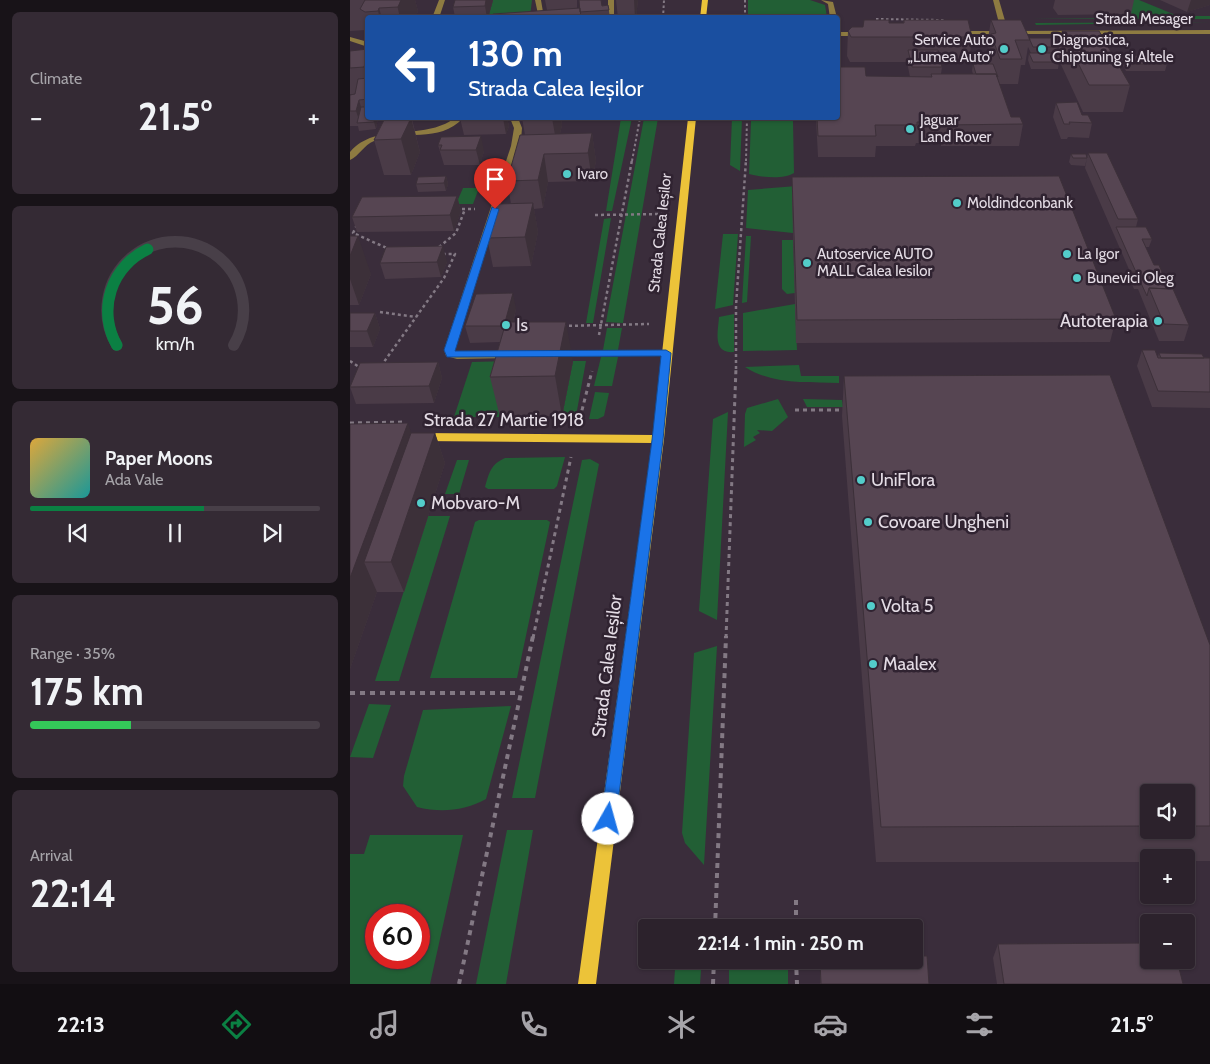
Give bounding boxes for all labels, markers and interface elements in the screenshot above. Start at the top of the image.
street label: Strada Mesager [1095,10,1193,28]
place label: Service Auto „Lumea Auto” [908,31,994,66]
place label: Diagnostica, Chiptuning și Altele [1052,31,1174,67]
text: 130 m [468,32,563,75]
icon: left [385,35,450,100]
marker: Service Auto „Lumea Auto” [998,43,1010,55]
marker: Diagnostica, Chiptuning și Altele [1036,43,1048,55]
text: Climate [30,69,82,88]
text: Strada Calea Ieșilor [468,75,643,102]
text: 21.5° [138,93,212,140]
text: − [30,100,42,134]
text: + [308,100,320,134]
place label: Jaguar Land Rover [919,111,992,146]
marker: Jaguar Land Rover [904,123,916,135]
pin [474,158,516,209]
icon: arrive [481,165,509,193]
place label: Ivaro [577,165,608,183]
marker: Ivaro [561,168,573,180]
street label: Strada Calea Ieșilor [645,172,676,294]
place label: Moldindconbank [967,194,1073,212]
marker: Moldindconbank [951,197,963,209]
place label: Autoservice AUTO MALL Calea Iesilor [817,245,933,280]
place label: La Igor [1077,245,1119,263]
marker: La Igor [1061,248,1073,260]
marker: Autoservice AUTO MALL Calea Iesilor [801,257,813,269]
place label: Bunevici Oleg [1087,269,1174,287]
marker: Bunevici Oleg [1071,272,1083,284]
text: 56 [146,274,204,337]
place label: Autoterapia [1060,310,1148,332]
place label: Is [516,314,528,336]
marker: Autoterapia [1152,315,1164,327]
marker: Is [500,319,512,331]
text: km/h [155,333,195,354]
street label: Strada 27 Martie 1918 [424,409,584,431]
text: Paper Moons [105,447,213,470]
place label: UniFlora [871,469,935,491]
text: Ada Vale [105,470,164,489]
marker: UniFlora [855,474,867,486]
place label: Mobvaro-M [431,492,520,514]
marker: Mobvaro-M [415,497,427,509]
place label: Covoare Ungheni [878,511,1009,533]
marker: Covoare Ungheni [862,516,874,528]
icon: previous [64,519,92,547]
icon: pause [161,519,189,547]
icon: next [258,519,286,547]
street label: Strada Calea Ieșilor [587,593,628,739]
place label: Volta 5 [881,595,933,617]
marker: Volta 5 [865,600,877,612]
text: Range · 35% [30,644,115,663]
place label: Maalex [883,653,937,675]
marker: Maalex [867,658,879,670]
text: 175 km [30,668,144,715]
map controls [1140,784,1195,969]
button: sound [1140,784,1195,839]
position arrow [581,792,633,844]
text: Arrival [30,846,73,865]
button: + [1140,849,1195,904]
text: 22:14 [30,870,116,917]
speed limit sign: 60 [365,904,430,969]
button: − [1140,914,1195,969]
text: 22:14 · 1 min · 250 m [697,932,864,955]
icon: directions [219,1007,254,1042]
icon: music [367,1007,402,1042]
icon: phone [516,1007,551,1042]
icon: climate [664,1007,699,1042]
icon: car [813,1007,848,1042]
icon: filters [962,1007,997,1042]
text: 22:13 [57,1011,105,1038]
text: 21.5° [1110,1011,1153,1038]

